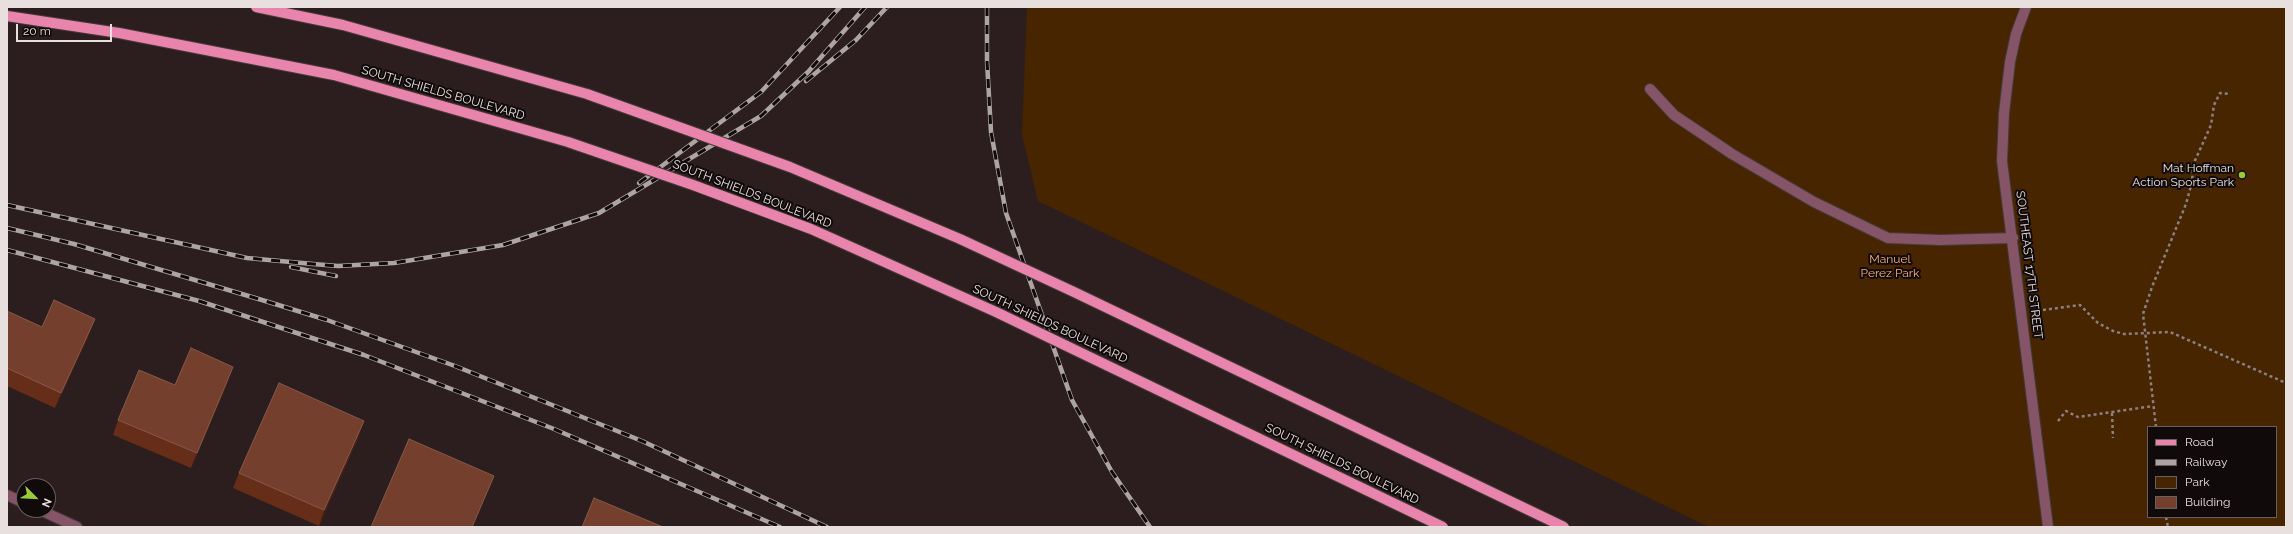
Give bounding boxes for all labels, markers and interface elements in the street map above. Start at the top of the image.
scale bar [18,16,114,42]
text: 20 m [23,24,51,38]
street label: SOUTH SHIELDS BOULEVARD [360,63,526,123]
street label: SOUTH SHIELDS BOULEVARD [670,157,834,231]
place label: Mat Hoffman Action Sports Park [2132,161,2234,189]
marker: Mat Hoffman Action Sports Park [2237,170,2247,180]
street label: SOUTHEAST 17TH STREET [2013,190,2045,340]
park label: Manuel Perez Park [1861,252,1919,280]
street label: SOUTH SHIELDS BOULEVARD [970,282,1130,366]
street label: SOUTH SHIELDS BOULEVARD [1263,420,1421,508]
legend [2147,426,2277,518]
text: Road [2185,435,2214,449]
text: Railway [2185,455,2227,469]
text: Park [2185,475,2210,489]
north arrow [16,478,56,518]
text: Building [2185,495,2231,509]
text: N [39,496,54,509]

